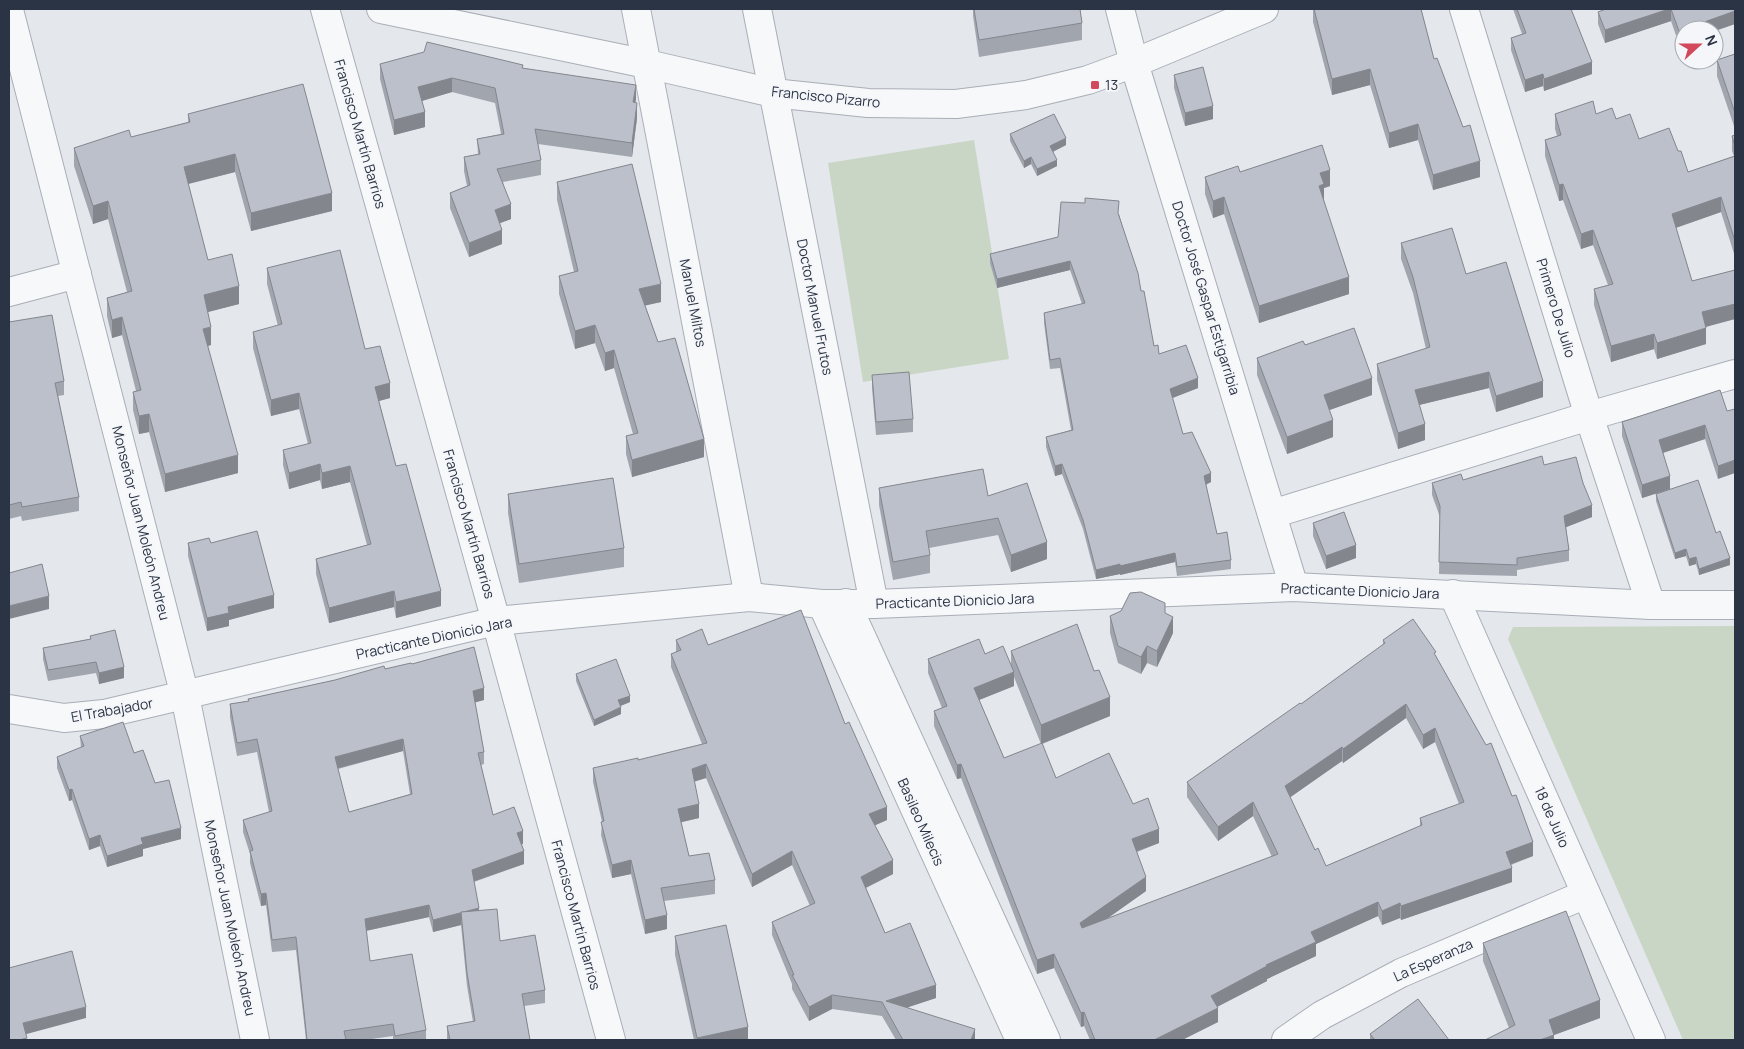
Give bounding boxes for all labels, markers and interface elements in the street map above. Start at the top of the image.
north arrow [1674,20,1724,70]
text: N [1701,32,1722,48]
street label: Francisco Martín Barrios [330,57,391,211]
place label: 13 [1105,75,1118,94]
marker: 13 [1089,79,1101,91]
street label: Francisco Pizarro [771,81,881,112]
street label: Doctor José Gaspar Estigarribia [1168,199,1245,397]
street label: Doctor Manuel Frutos [793,237,838,377]
street label: Primero De Julio [1532,256,1581,360]
street label: Manuel Miltos [676,257,711,349]
street label: Monseñor Juan Moleón Andreu [108,424,175,622]
street label: Francisco Martín Barrios [439,447,500,601]
street label: Practicante Dionicio Jara [1280,578,1440,603]
street label: Practicante Dionicio Jara [875,588,1035,613]
street label: Practicante Dionicio Jara [354,612,514,663]
street label: El Trabajador [69,693,155,726]
street label: Basileo Milecis [894,775,949,869]
street label: 18 de Julio [1530,783,1574,850]
street label: Monseñor Juan Moleón Andreu [200,818,261,1018]
street label: Francisco Martín Barrios [547,838,606,992]
street label: La Esperanza [1390,934,1476,986]

